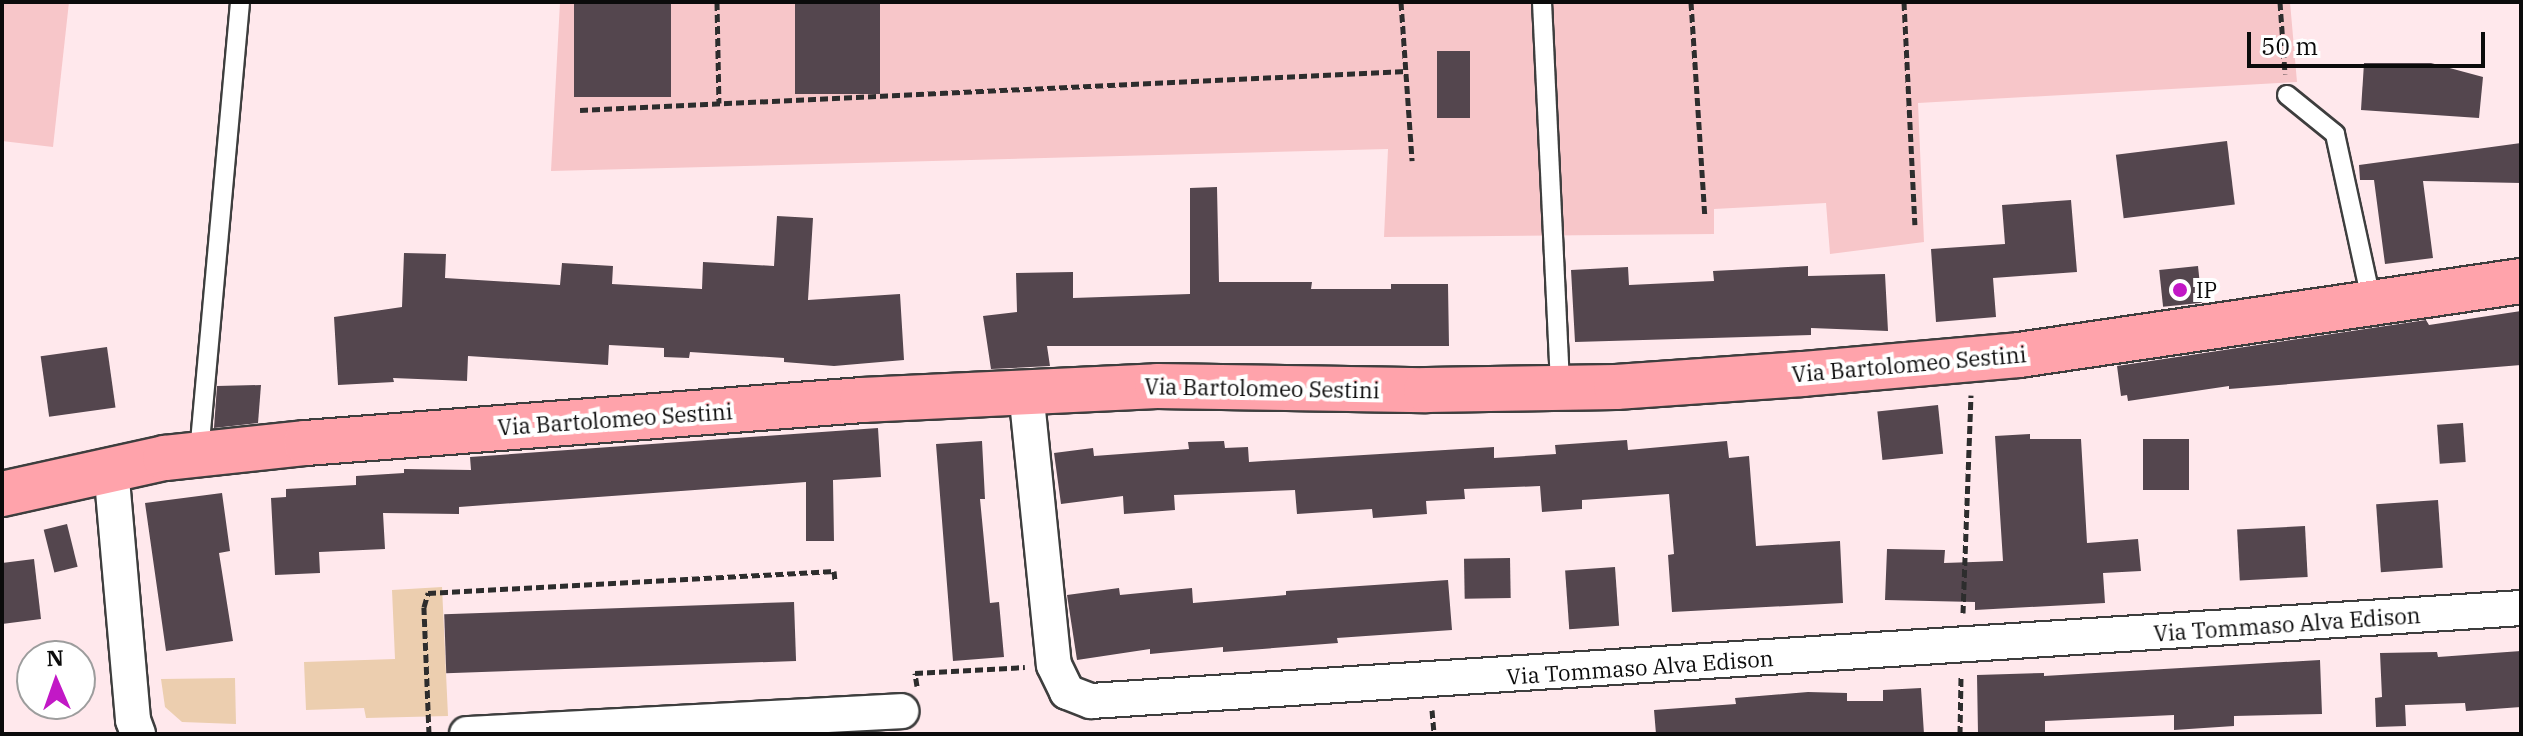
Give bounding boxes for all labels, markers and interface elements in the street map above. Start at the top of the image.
scale bar [2251,16,2489,66]
text: 50 m [2261,30,2318,62]
place label: IP [2196,277,2217,303]
marker: IP [2171,281,2189,299]
street label: Via Bartolomeo Sestini [1791,341,2027,387]
street label: Via Bartolomeo Sestini [1144,373,1380,403]
street label: Via Bartolomeo Sestini [497,398,733,440]
street label: Via Tommaso Alva Edison [2153,601,2421,647]
north arrow [16,640,96,720]
text: N [46,643,64,672]
street label: Via Tommaso Alva Edison [1506,644,1774,690]

